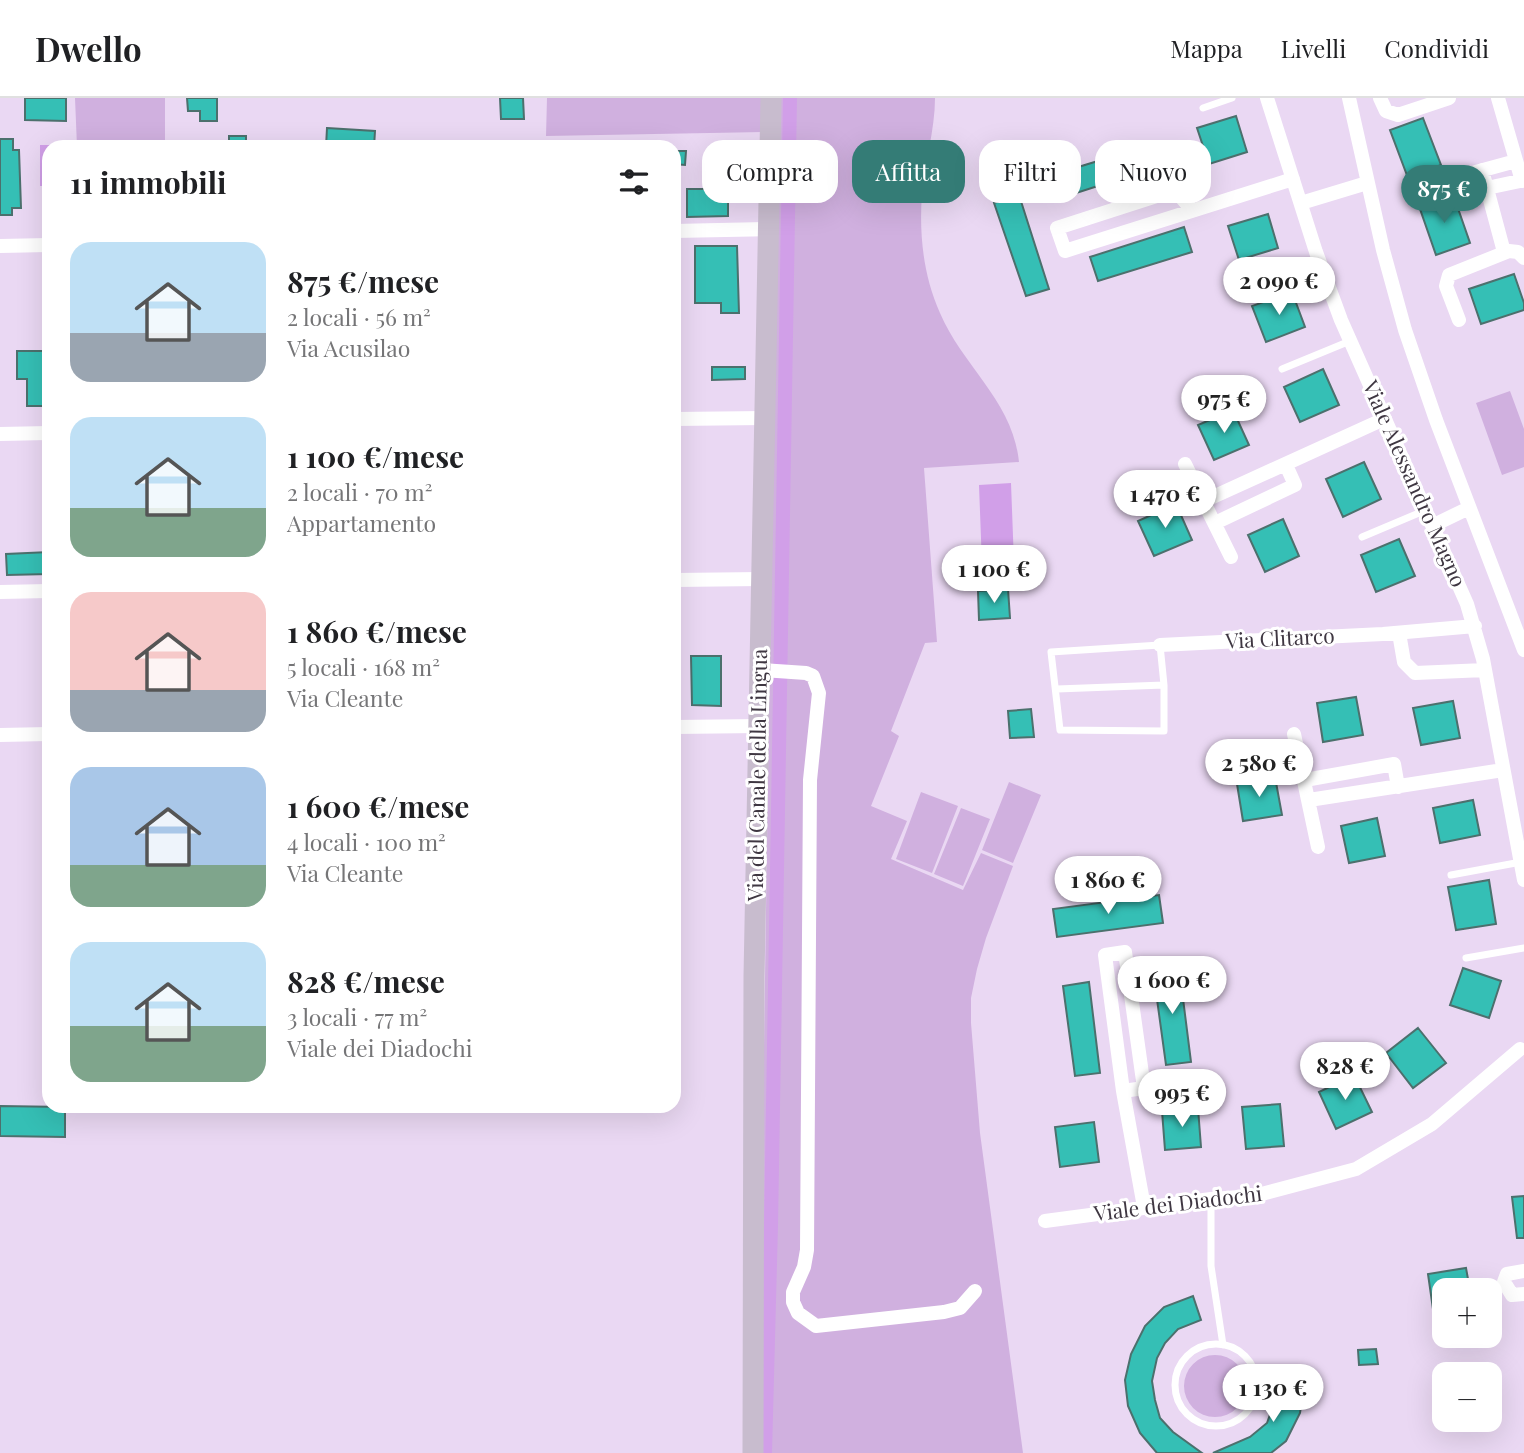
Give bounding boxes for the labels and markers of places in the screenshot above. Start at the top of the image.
pin: 875 € [1395,166,1493,225]
pin: 2 090 € [1214,258,1344,317]
pin: 975 € [1175,376,1273,435]
pin: 1 470 € [1100,470,1230,530]
pin: 1 100 € [929,546,1059,605]
pin: 2 580 € [1194,740,1324,799]
pin: 1 860 € [1043,856,1173,916]
pin: 1 600 € [1107,956,1237,1016]
pin: 828 € [1296,1042,1394,1102]
pin: 995 € [1133,1070,1231,1129]
pin: 1 130 € [1208,1364,1338,1424]

